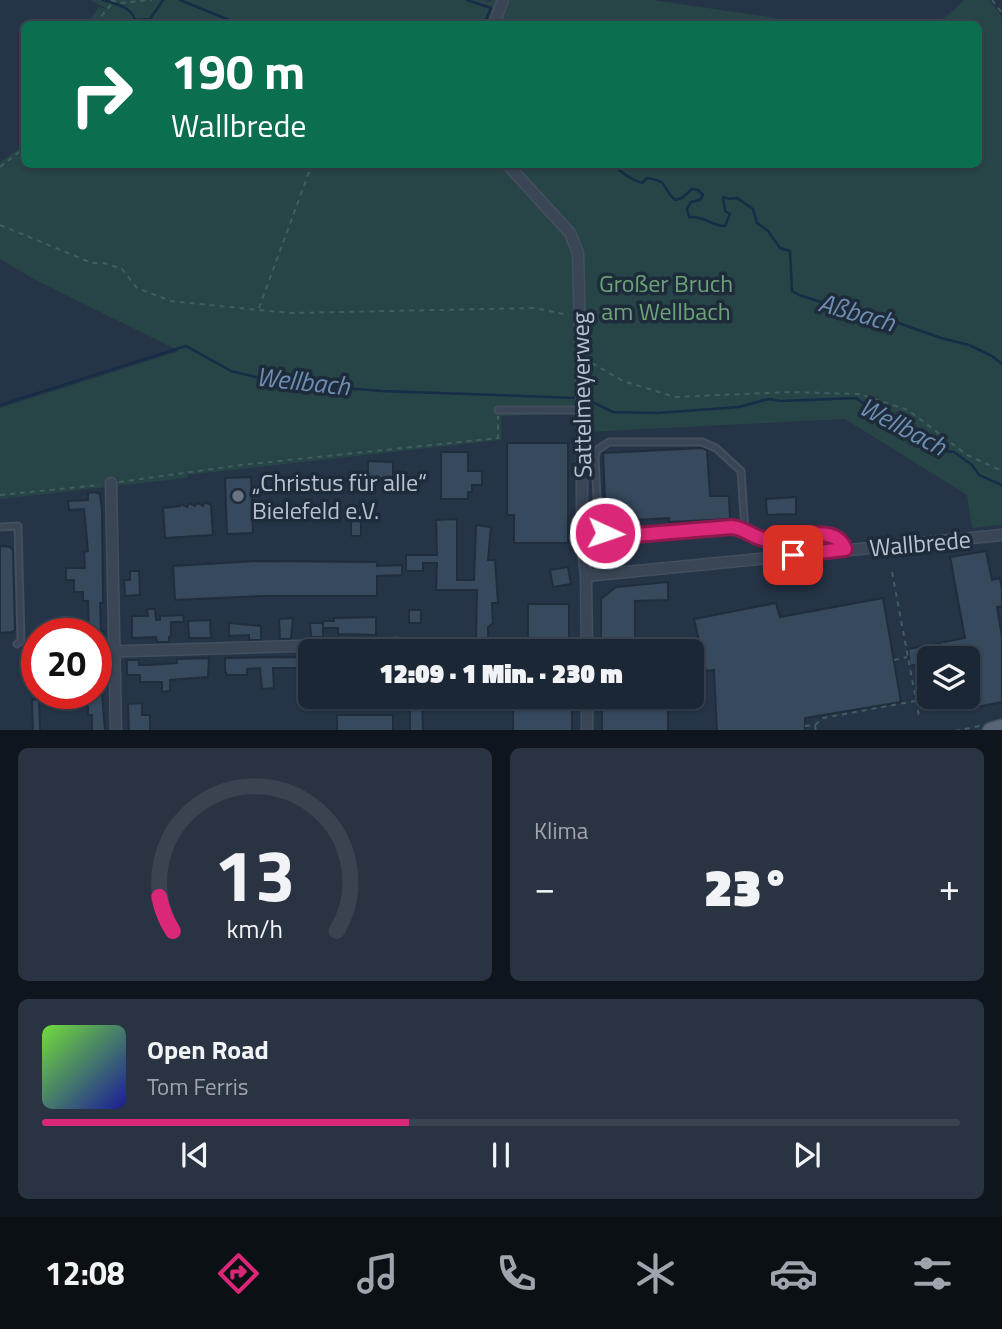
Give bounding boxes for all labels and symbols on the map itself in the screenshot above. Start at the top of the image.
park label: Großer Bruch am Wellbach [599,265,733,329]
water label: Aßbach [814,283,901,342]
street label: Sattelmeyerweg [562,312,600,478]
water label: Wellbach [254,357,353,405]
water label: Wellbach [853,387,954,466]
place label: „Christus für alle“ Bielefeld e.V. [252,464,427,528]
marker: „Christus für alle“ Bielefeld e.V. [230,488,246,504]
position arrow [568,496,642,570]
street label: Wallbrede [868,521,972,565]
pin [763,525,823,585]
speed limit sign: 20 [21,618,112,709]

